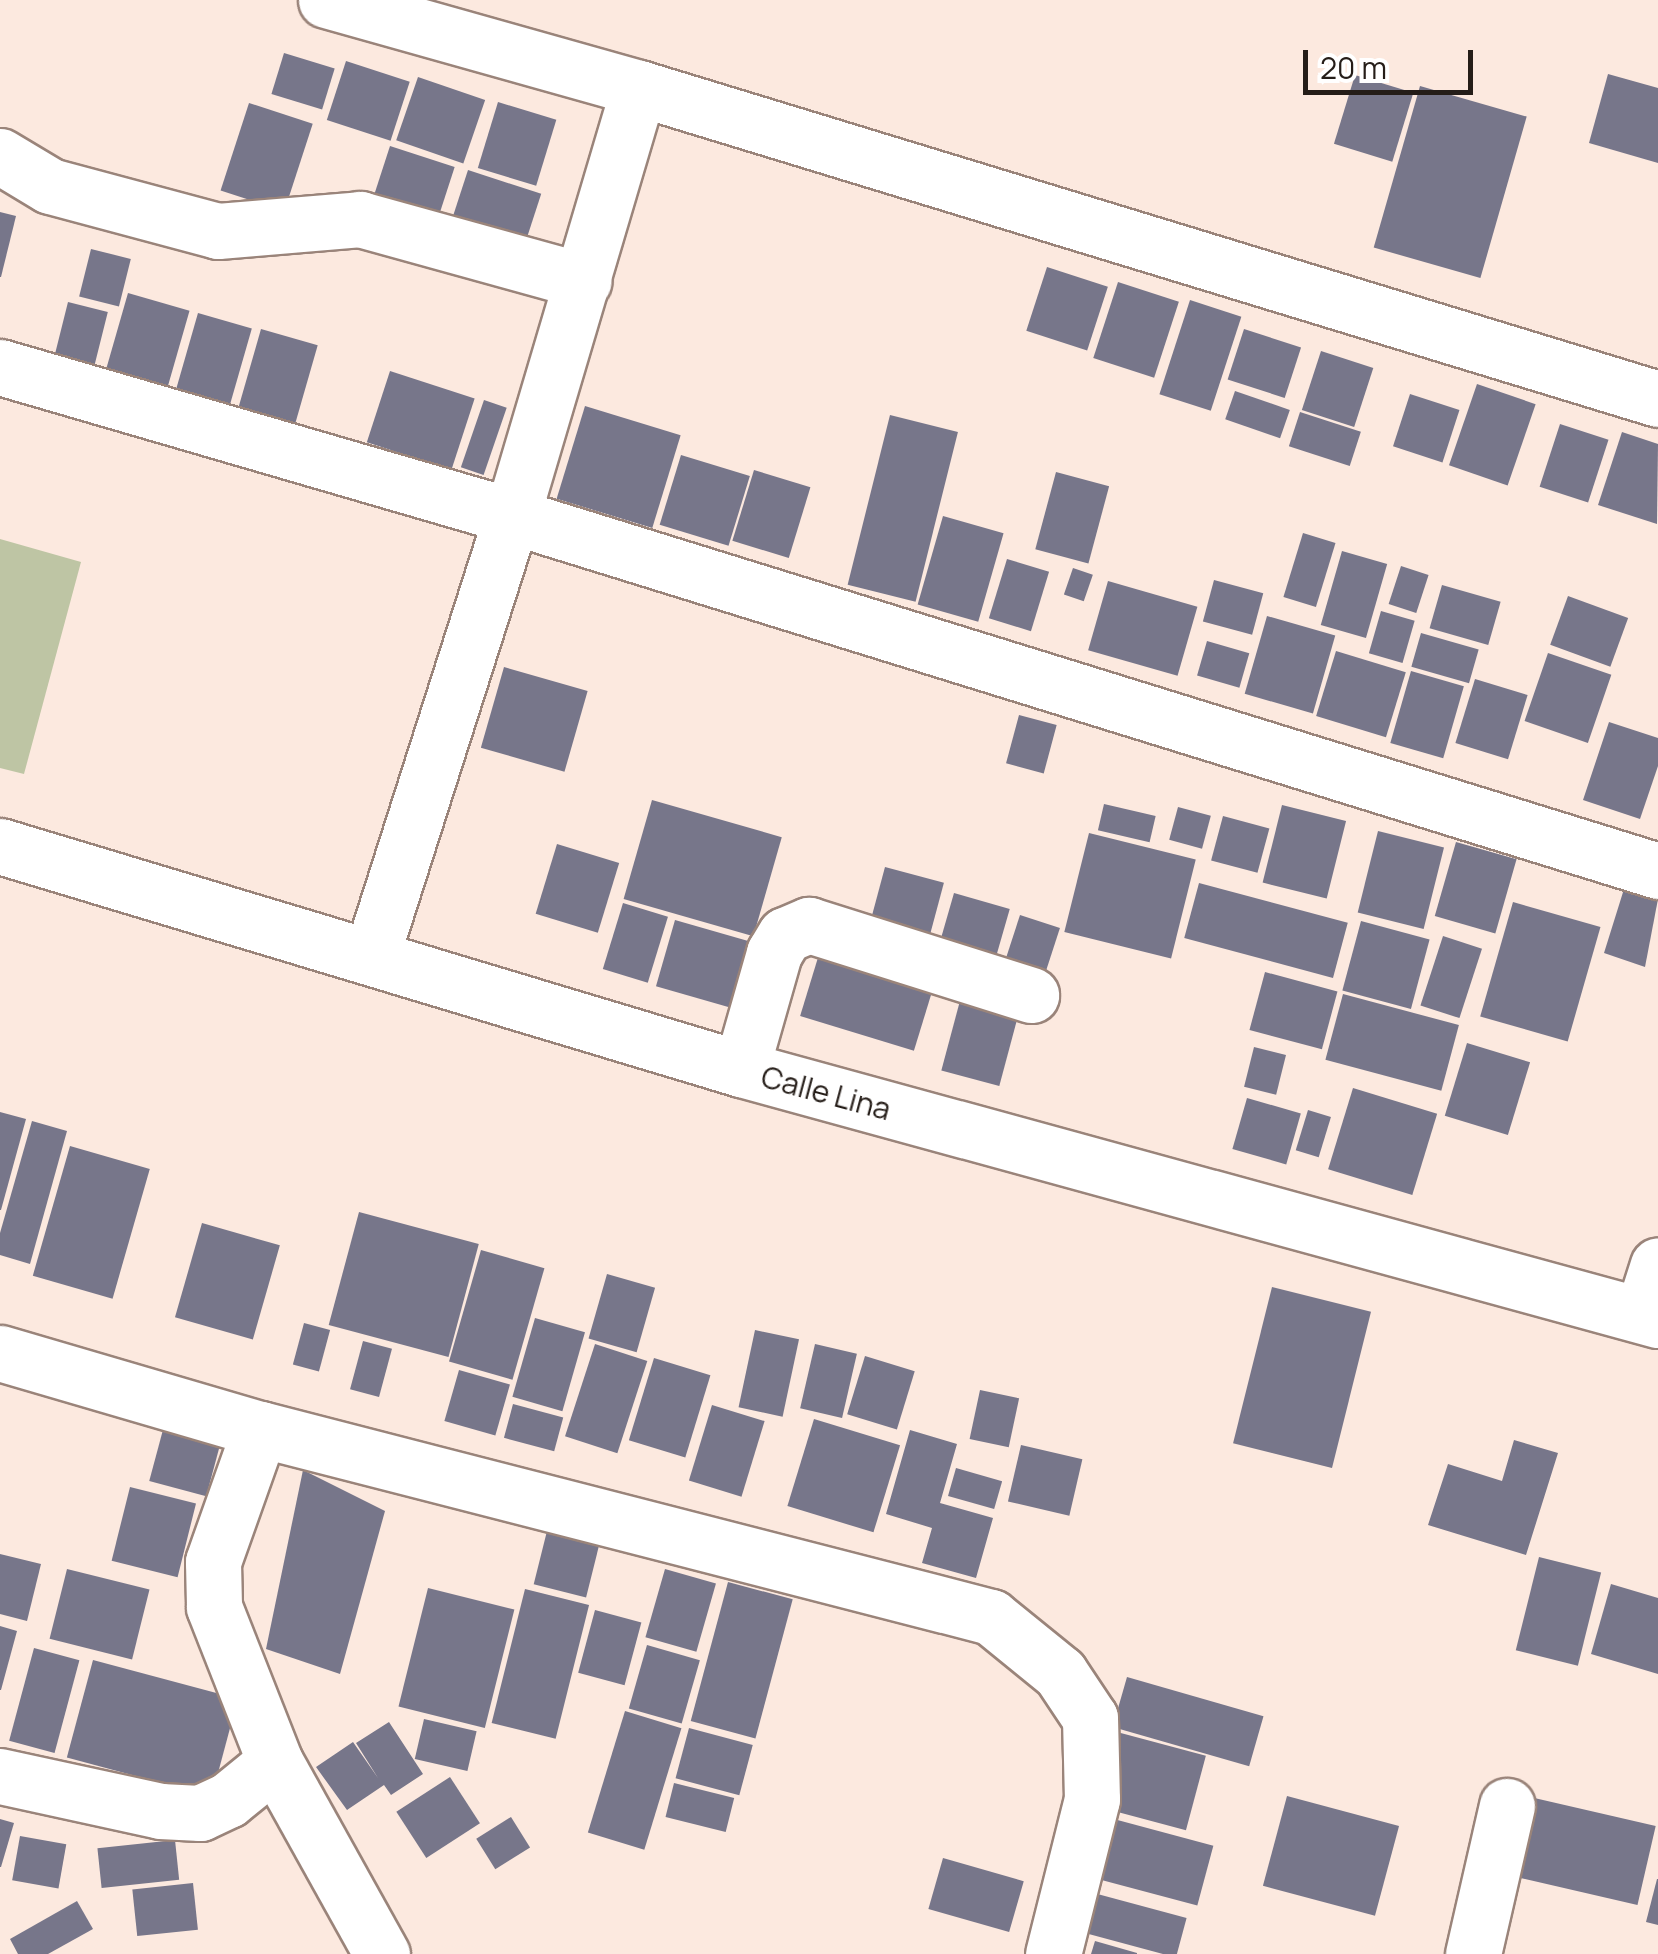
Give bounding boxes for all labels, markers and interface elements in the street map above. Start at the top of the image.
scale bar [1308,30,1478,92]
text: 20 m [1320,47,1387,88]
street label: Calle Lina [757,1058,895,1128]

